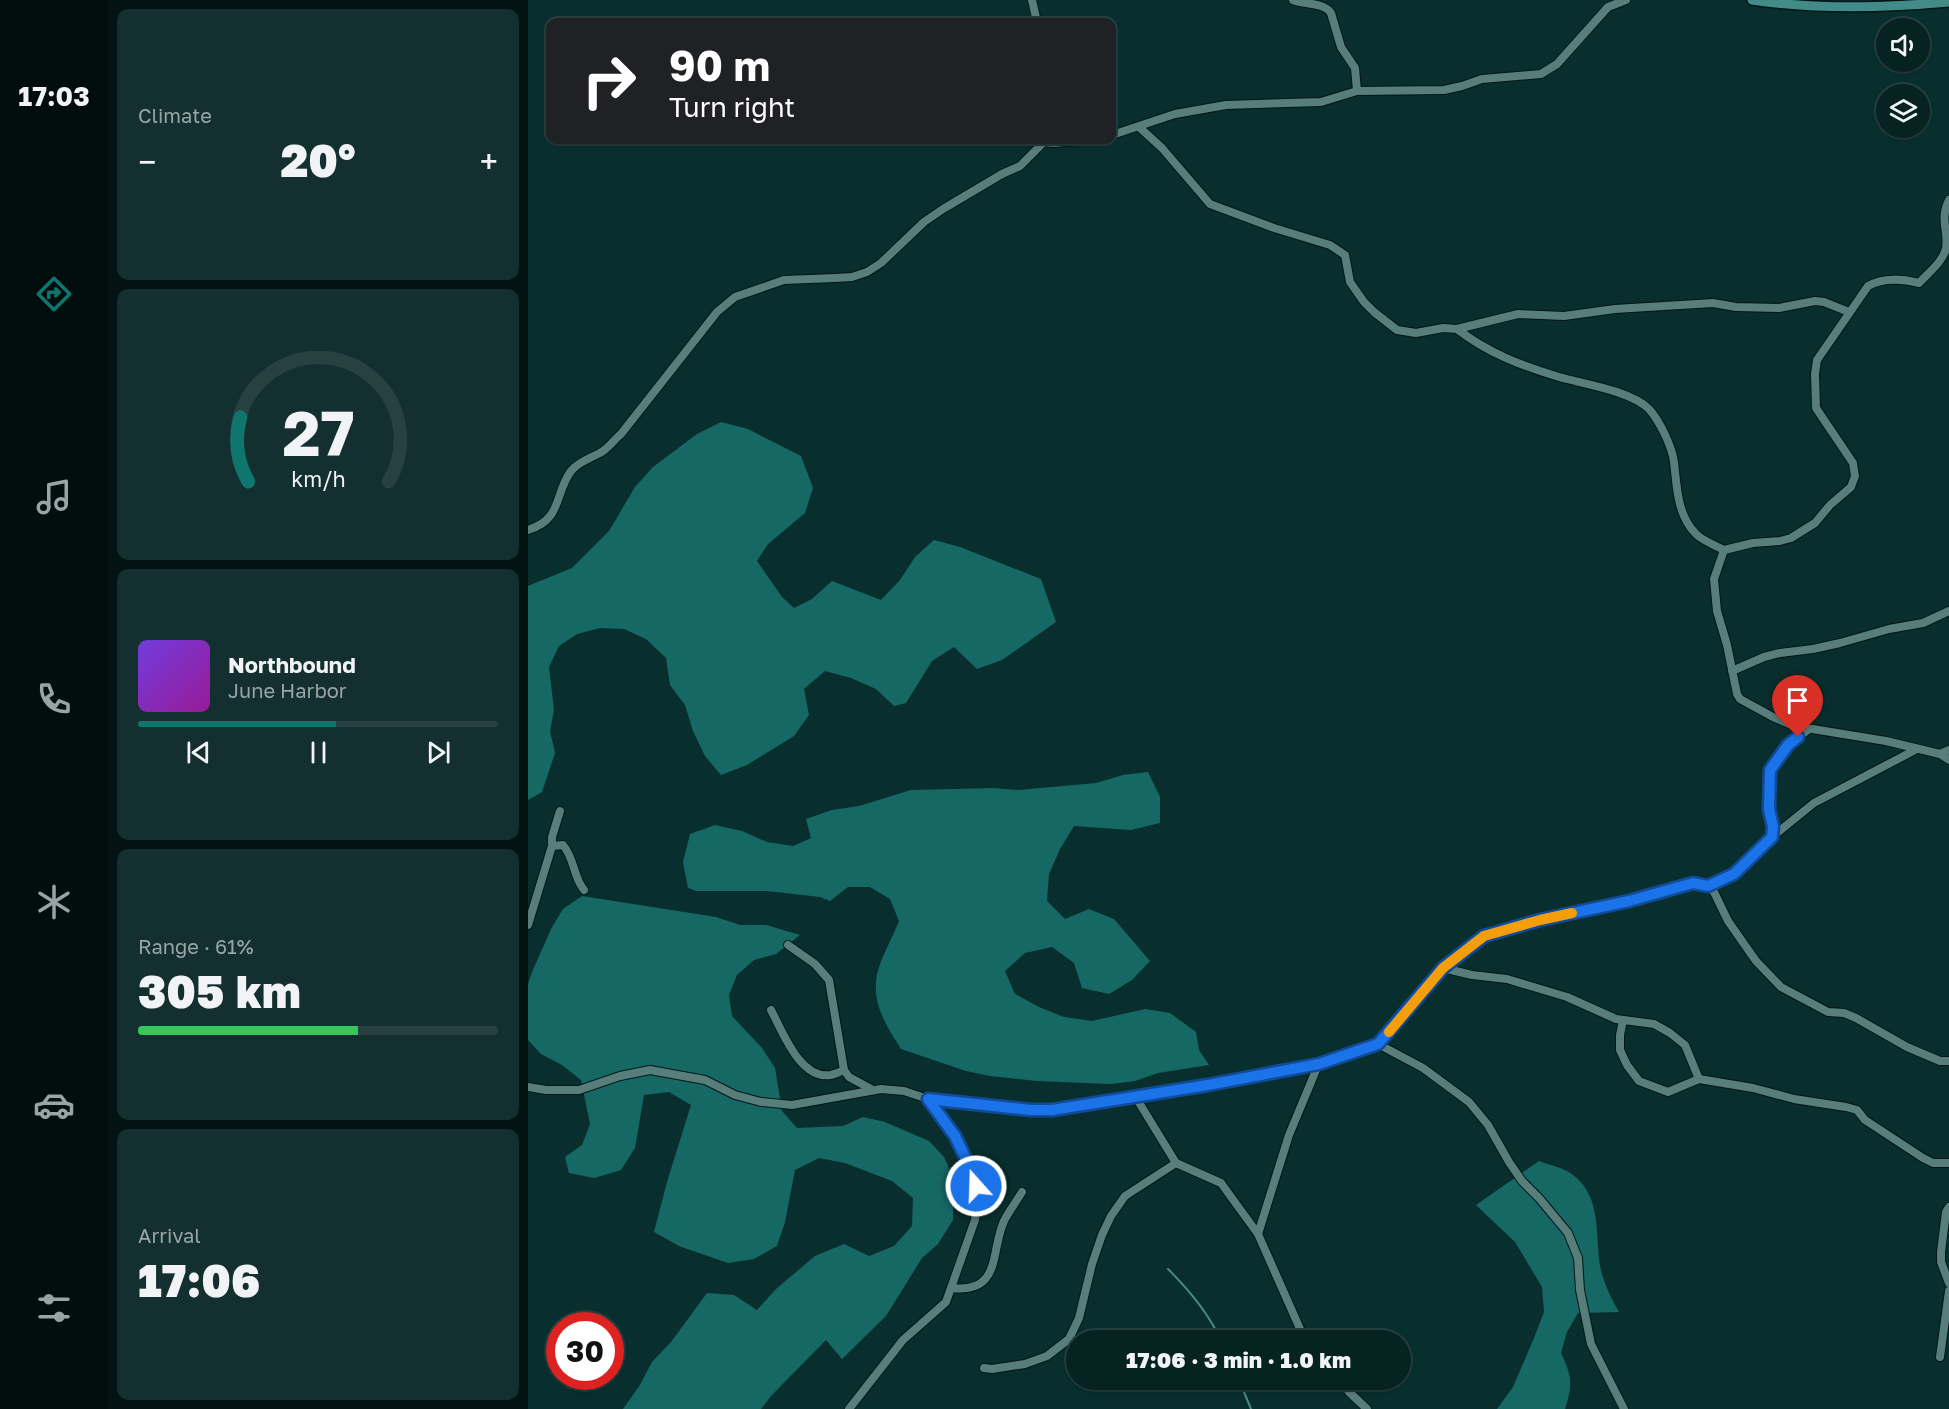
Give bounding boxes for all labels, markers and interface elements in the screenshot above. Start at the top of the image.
map controls [1876,18,1930,138]
button: sound [1876,18,1930,72]
text: 90 m [669,40,770,90]
icon: right [570,42,648,120]
text: 17:03 [18,80,90,112]
button: layers [1876,84,1930,138]
text: Turn right [669,91,795,123]
text: Climate [138,103,212,127]
text: 20° [280,133,356,187]
text: − [138,142,156,181]
text: + [480,142,498,181]
icon: directions [33,273,75,315]
text: 27 [282,395,354,470]
text: km/h [291,466,345,492]
icon: music [33,476,75,518]
text: Northbound [228,651,356,678]
pin [1772,675,1823,737]
icon: phone [33,678,75,720]
text: June Harbor [228,678,347,702]
icon: arrive [1781,684,1814,717]
icon: previous [182,736,215,769]
icon: pause [302,736,335,769]
icon: next [422,736,455,769]
icon: climate [33,881,75,923]
text: Range · 61% [138,934,254,958]
text: 305 km [138,964,301,1018]
icon: car [33,1084,75,1126]
position arrow [944,1154,1008,1218]
text: Arrival [138,1223,201,1247]
text: 17:06 [138,1253,260,1307]
icon: filters [33,1287,75,1329]
speed limit sign: 30 [546,1312,624,1390]
text: 17:06 · 3 min · 1.0 km [1126,1346,1351,1373]

